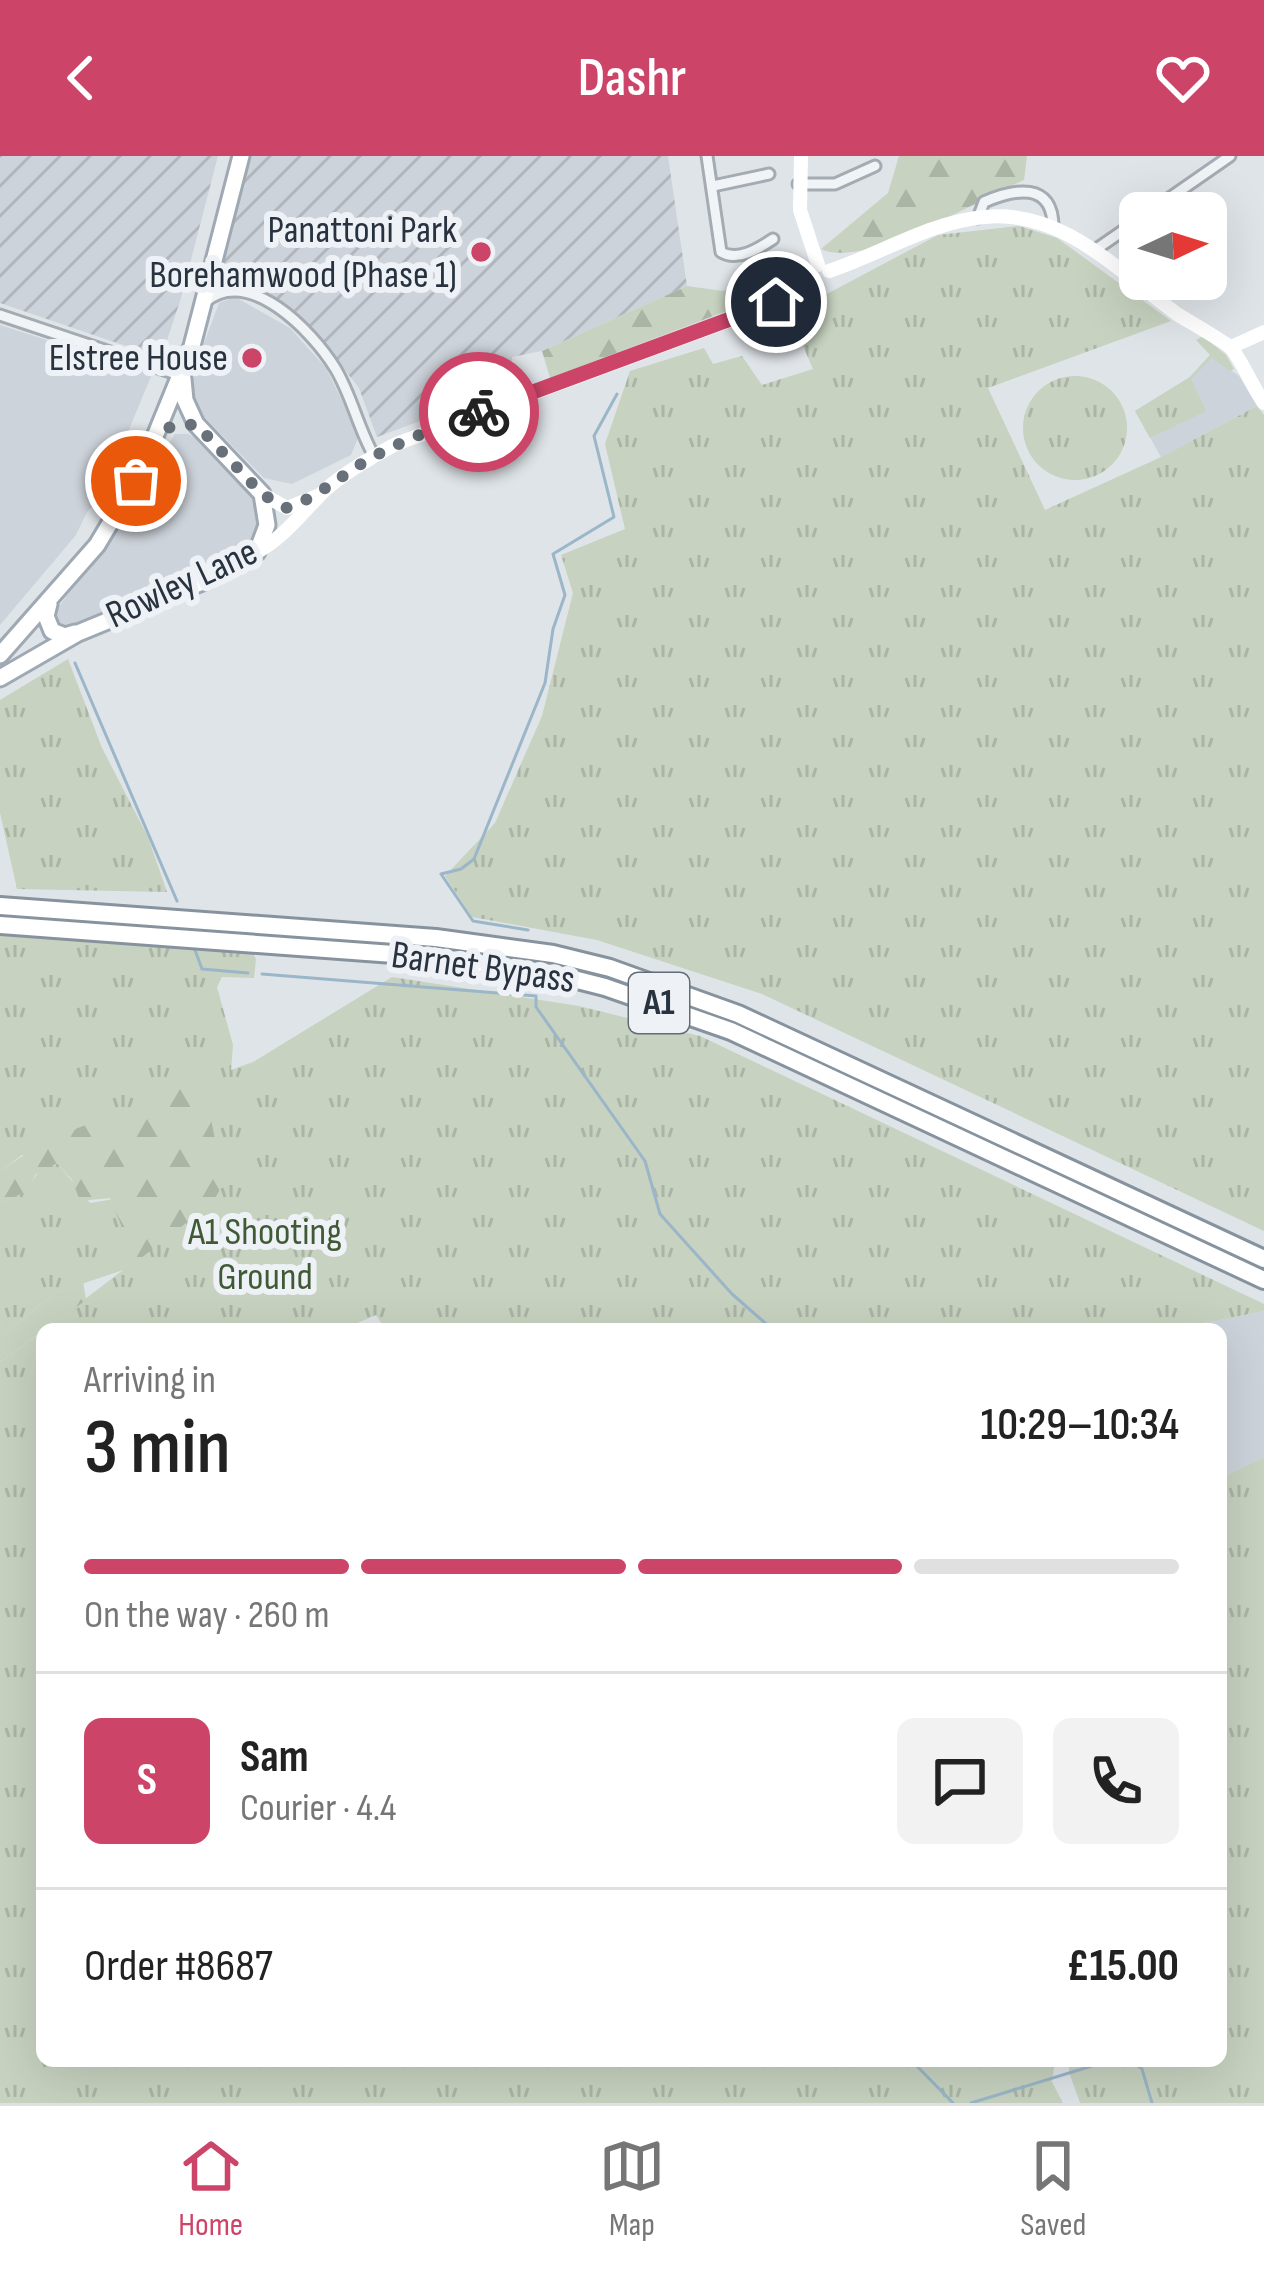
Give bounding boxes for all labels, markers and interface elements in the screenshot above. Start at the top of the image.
icon: back [48,45,114,111]
icon: heart [1150,45,1216,111]
text: Dashr [578,46,686,111]
north arrow [1119,192,1227,300]
map controls [1119,192,1227,300]
place label: Panattoni Park Borehamwood (Phase 1) [149,207,457,299]
marker: Panattoni Park Borehamwood (Phase 1) [468,239,494,265]
pin [725,251,827,353]
icon: home [743,269,809,335]
place label: Elstree House [49,335,228,382]
marker: Elstree House [239,345,265,371]
courier [419,352,539,472]
icon: bike [446,379,512,445]
pin [85,430,187,532]
icon: bag [103,448,169,514]
street label: Rowley Lane [99,529,265,639]
street label: Barnet Bypass [388,932,578,1004]
road number: A1 [629,973,689,1033]
park label: A1 Shooting Ground [187,1209,342,1301]
text: Arriving in [84,1357,216,1404]
text: 10:29–10:34 [981,1398,1179,1453]
text: 3 min [84,1402,231,1495]
text: On the way · 260 m [84,1592,329,1639]
button: chat [897,1718,1023,1844]
button: phone [1053,1718,1179,1844]
text: Sam [240,1730,309,1785]
text: S [137,1753,157,1808]
text: Courier · 4.4 [240,1785,396,1832]
text: Order #8687 [84,1939,273,1994]
text: £15.00 [1066,1939,1179,1994]
tab: Home [178,2133,244,2245]
tab: Map [599,2133,665,2245]
tab: Saved [1020,2133,1086,2245]

